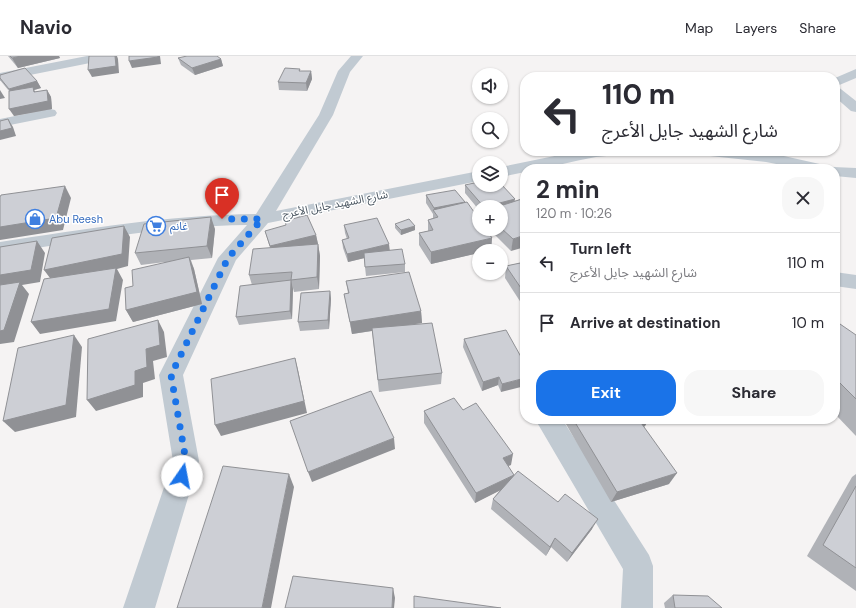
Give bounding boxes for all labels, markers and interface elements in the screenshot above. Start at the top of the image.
text: Navio [20,15,72,40]
text: Map [685,19,713,37]
text: Layers [735,19,777,37]
text: Share [799,19,836,37]
map controls [472,68,508,280]
button: sound [472,68,508,104]
text: 110 m [602,76,675,113]
icon: left [536,88,588,140]
button: search [472,112,508,148]
text: شارع الشهيد جايل الأعرج [602,119,778,143]
button: layers [472,156,508,192]
text: 2 min [536,174,599,205]
button: close [782,177,824,219]
pin [205,178,239,219]
icon: arrive [211,184,233,206]
street label: شارع الشهيد جايل الأعرج [281,187,390,222]
button: + [472,200,508,236]
text: 120 m · 10:26 [536,205,612,222]
shop icon: Abu Reesh [24,208,46,230]
place label: Abu Reesh [49,212,103,226]
supermarket icon: غانم [145,215,167,237]
place label: غانم [170,219,188,235]
text: Turn left [570,239,631,259]
button: − [472,244,508,280]
icon: left [536,252,558,274]
text: 110 m [787,253,824,273]
text: شارع الشهيد جايل الأعرج [570,264,697,281]
icon: arrive [536,312,558,334]
text: Arrive at destination [570,313,721,333]
text: 10 m [792,313,824,333]
button: Exit [536,370,676,416]
button: Share [684,370,824,416]
position arrow [161,455,203,497]

